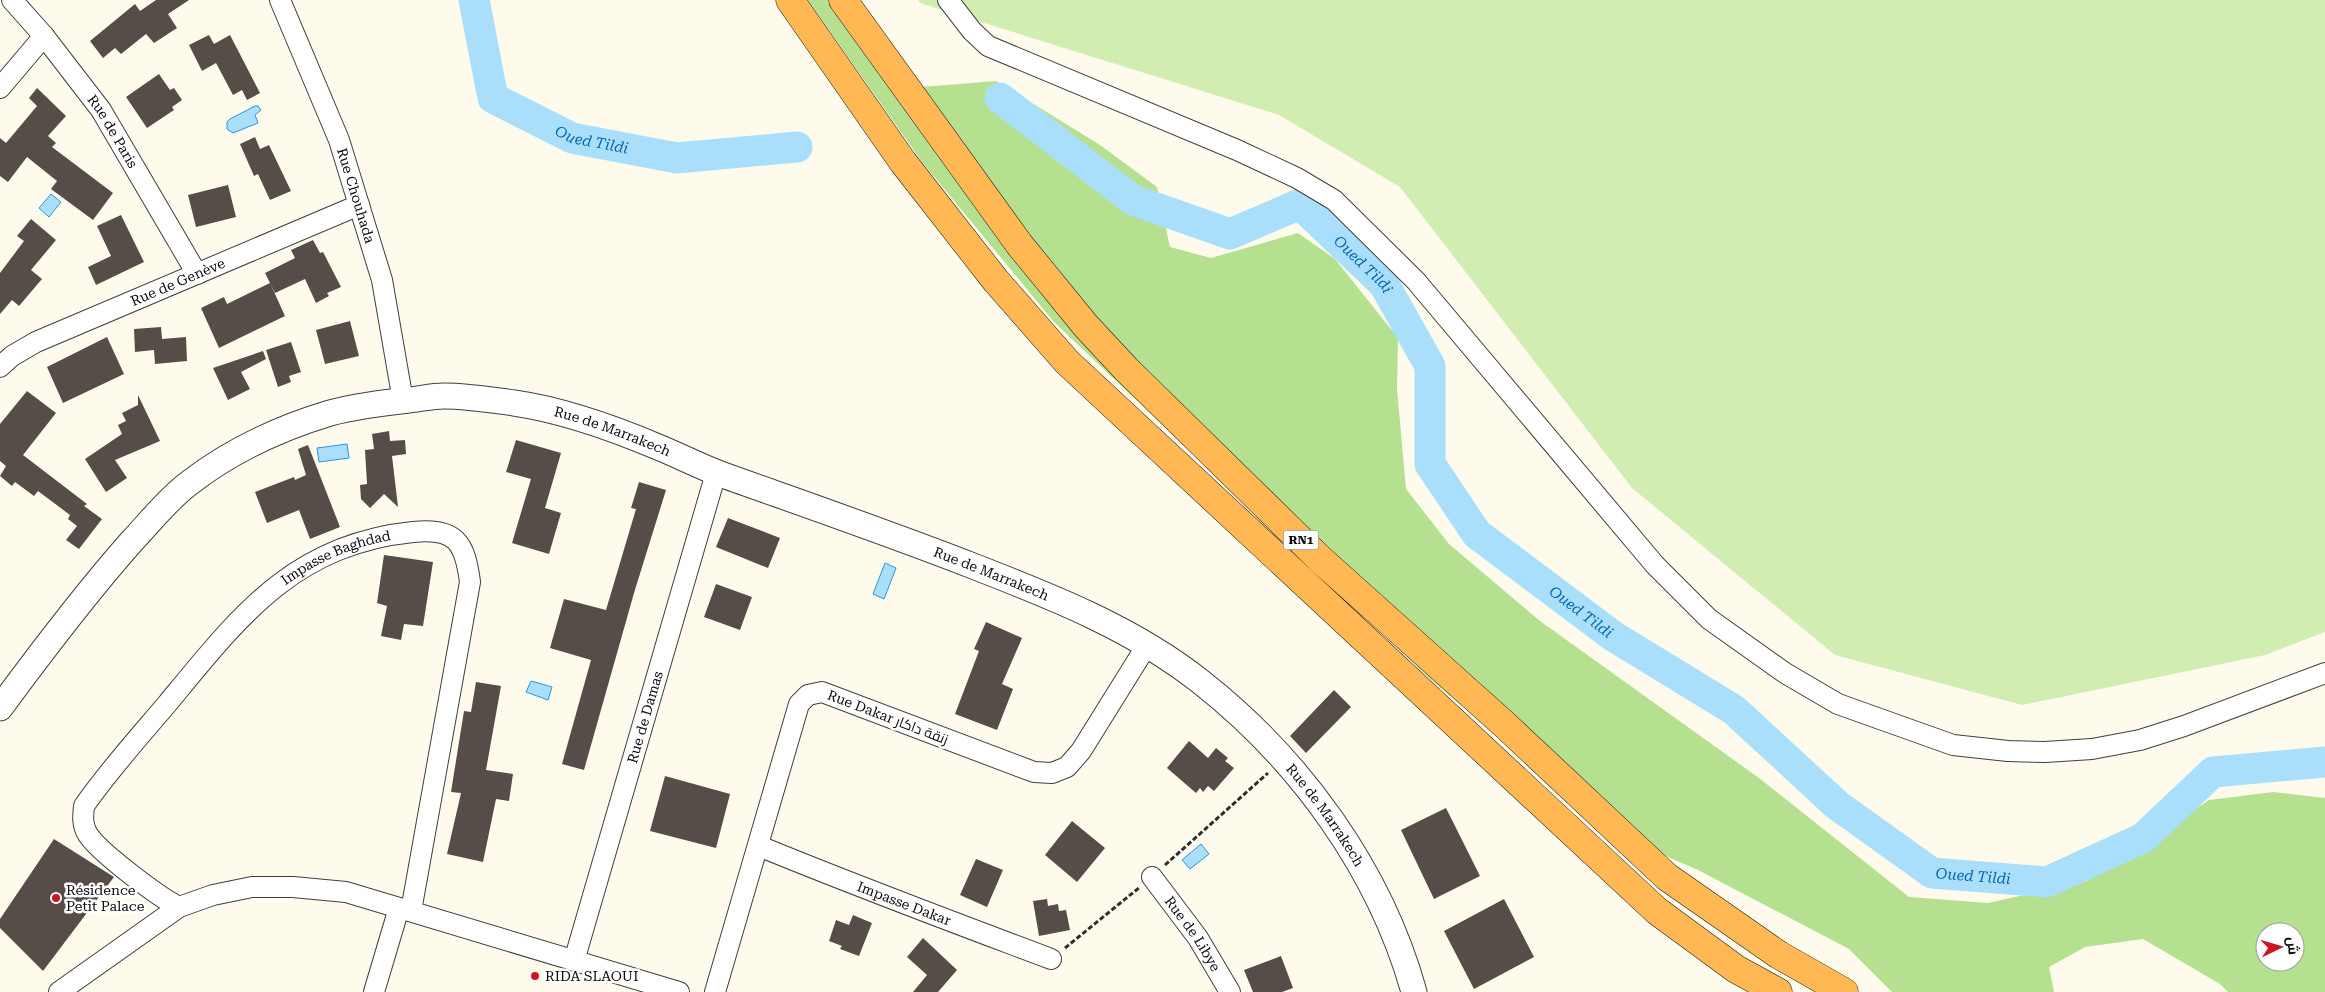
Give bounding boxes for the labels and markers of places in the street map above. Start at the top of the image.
place label: Résidence Petit Palace [66,882,145,914]
marker: Résidence Petit Palace [50,892,62,904]
place label: RIDA SLAOUI [545,968,638,984]
marker: RIDA SLAOUI [529,970,541,982]

